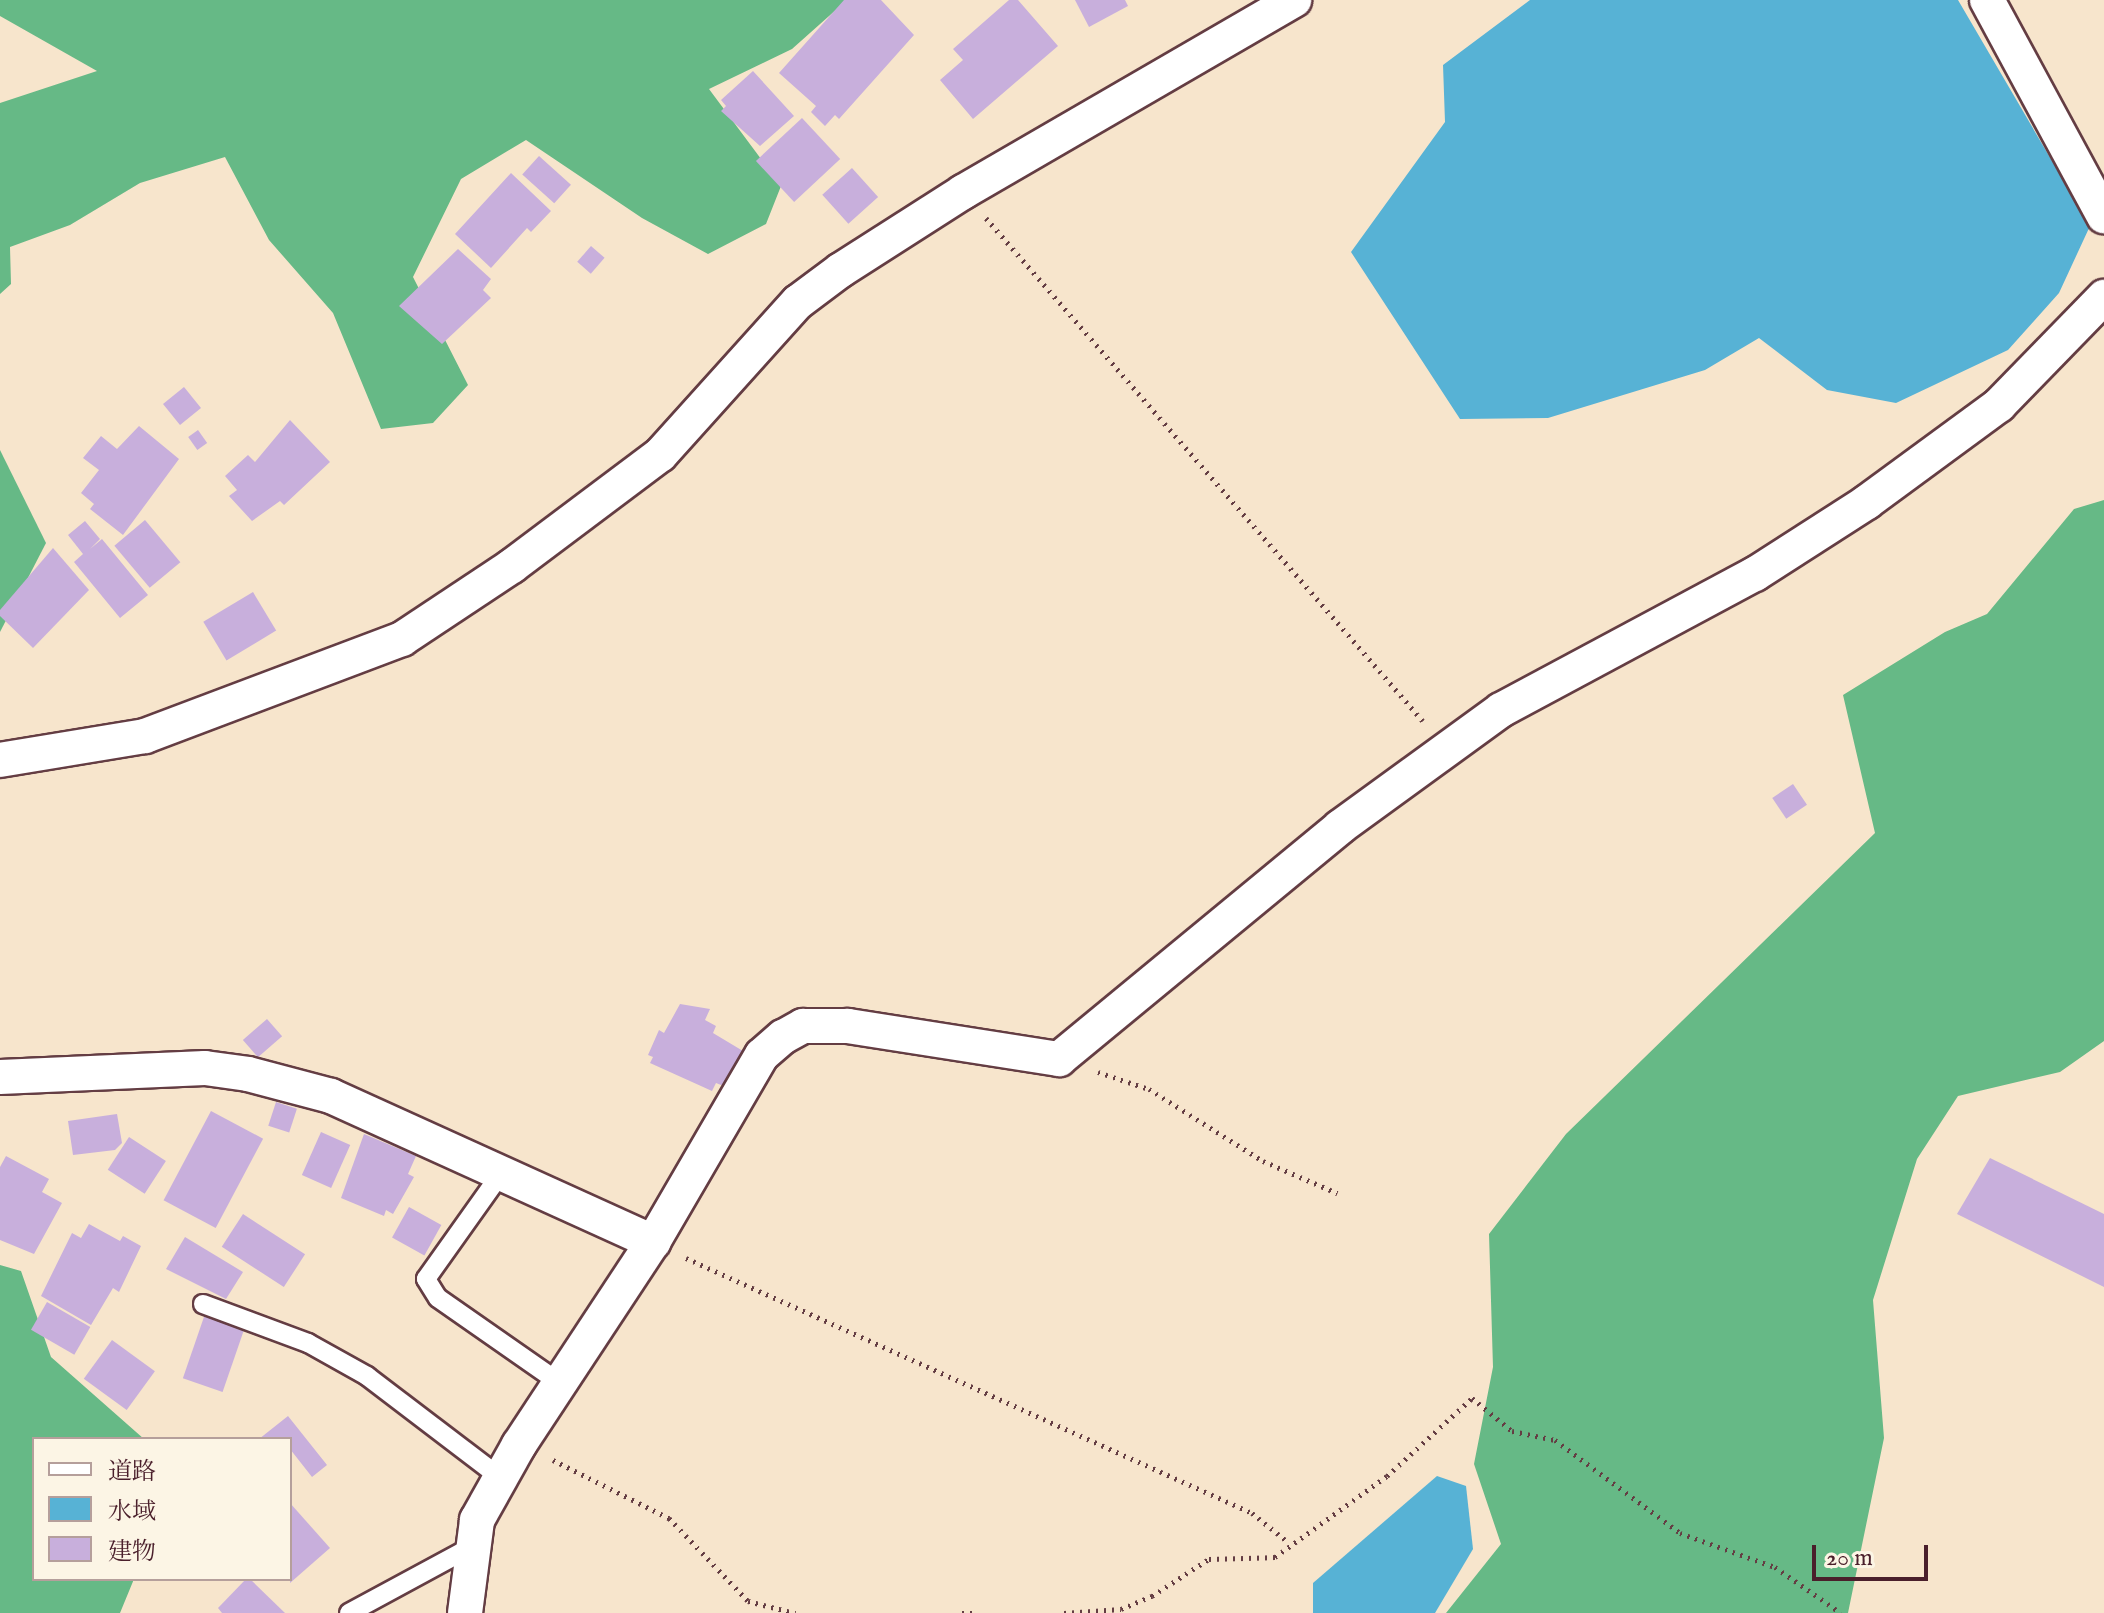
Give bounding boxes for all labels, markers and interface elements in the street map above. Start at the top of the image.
legend [32,1437,292,1581]
text: 道路 [108,1457,156,1488]
text: 水域 [108,1497,156,1528]
scale bar [1816,1529,1932,1579]
text: 建物 [108,1537,156,1568]
text: 20 m [1826,1543,1873,1574]

